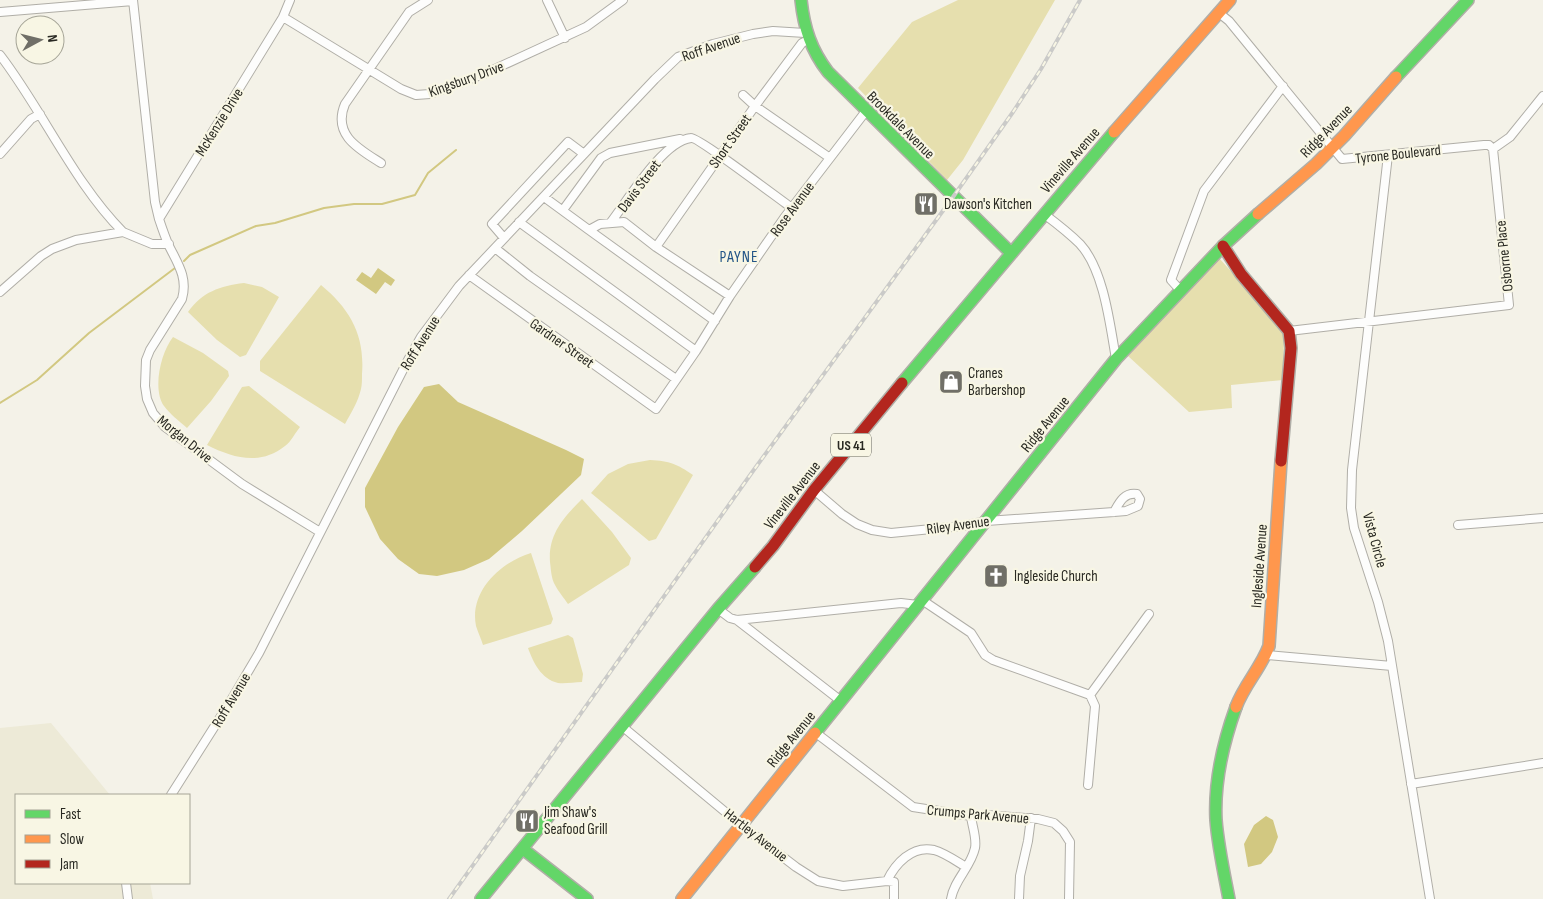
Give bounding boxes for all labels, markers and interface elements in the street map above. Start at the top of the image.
north arrow [15,15,65,65]
street label: Roff Avenue [679,29,743,66]
text: N [44,34,61,43]
street label: Kingsbury Drive [426,57,506,102]
street label: McKenzie Drive [191,85,248,160]
street label: Brookdale Avenue [863,87,939,163]
street label: Ridge Avenue [1296,101,1356,162]
street label: Short Street [705,110,756,172]
street label: Vineville Avenue [1037,123,1104,197]
street label: Tyrone Boulevard [1354,141,1442,168]
street label: Davis Street [613,156,666,216]
street label: Rose Avenue [766,178,819,241]
restaurant icon: Dawson's Kitchen [913,191,939,217]
place label: Dawson's Kitchen [944,195,1032,214]
street label: Osborne Place [1491,220,1518,292]
district label: PAYNE [720,248,758,267]
street label: Roff Avenue [396,313,445,374]
street label: Gardner Street [526,314,598,373]
place label: Cranes Barbershop [968,364,1025,400]
shop icon: Cranes Barbershop [938,369,964,395]
street label: Ridge Avenue [1017,392,1074,456]
street label: Morgan Drive [153,411,216,467]
road number: US 41 [831,434,871,456]
street label: Vineville Avenue [760,457,825,533]
street label: Vista Circle [1358,510,1391,570]
street label: Riley Avenue [925,512,991,539]
street label: Ingleside Avenue [1247,524,1272,608]
church icon: Ingleside Church [983,563,1009,589]
place label: Ingleside Church [1014,567,1098,586]
street label: Roff Avenue [208,669,255,731]
street label: Ridge Avenue [763,707,820,771]
legend [15,794,190,884]
street label: Crumps Park Avenue [926,801,1030,828]
place label: Jim Shaw's Seafood Grill [543,803,608,839]
text: Fast [60,805,82,824]
street label: Hartley Avenue [720,805,791,866]
restaurant icon: Jim Shaw's Seafood Grill [514,808,540,834]
text: Slow [60,830,84,849]
text: Jam [59,855,78,874]

